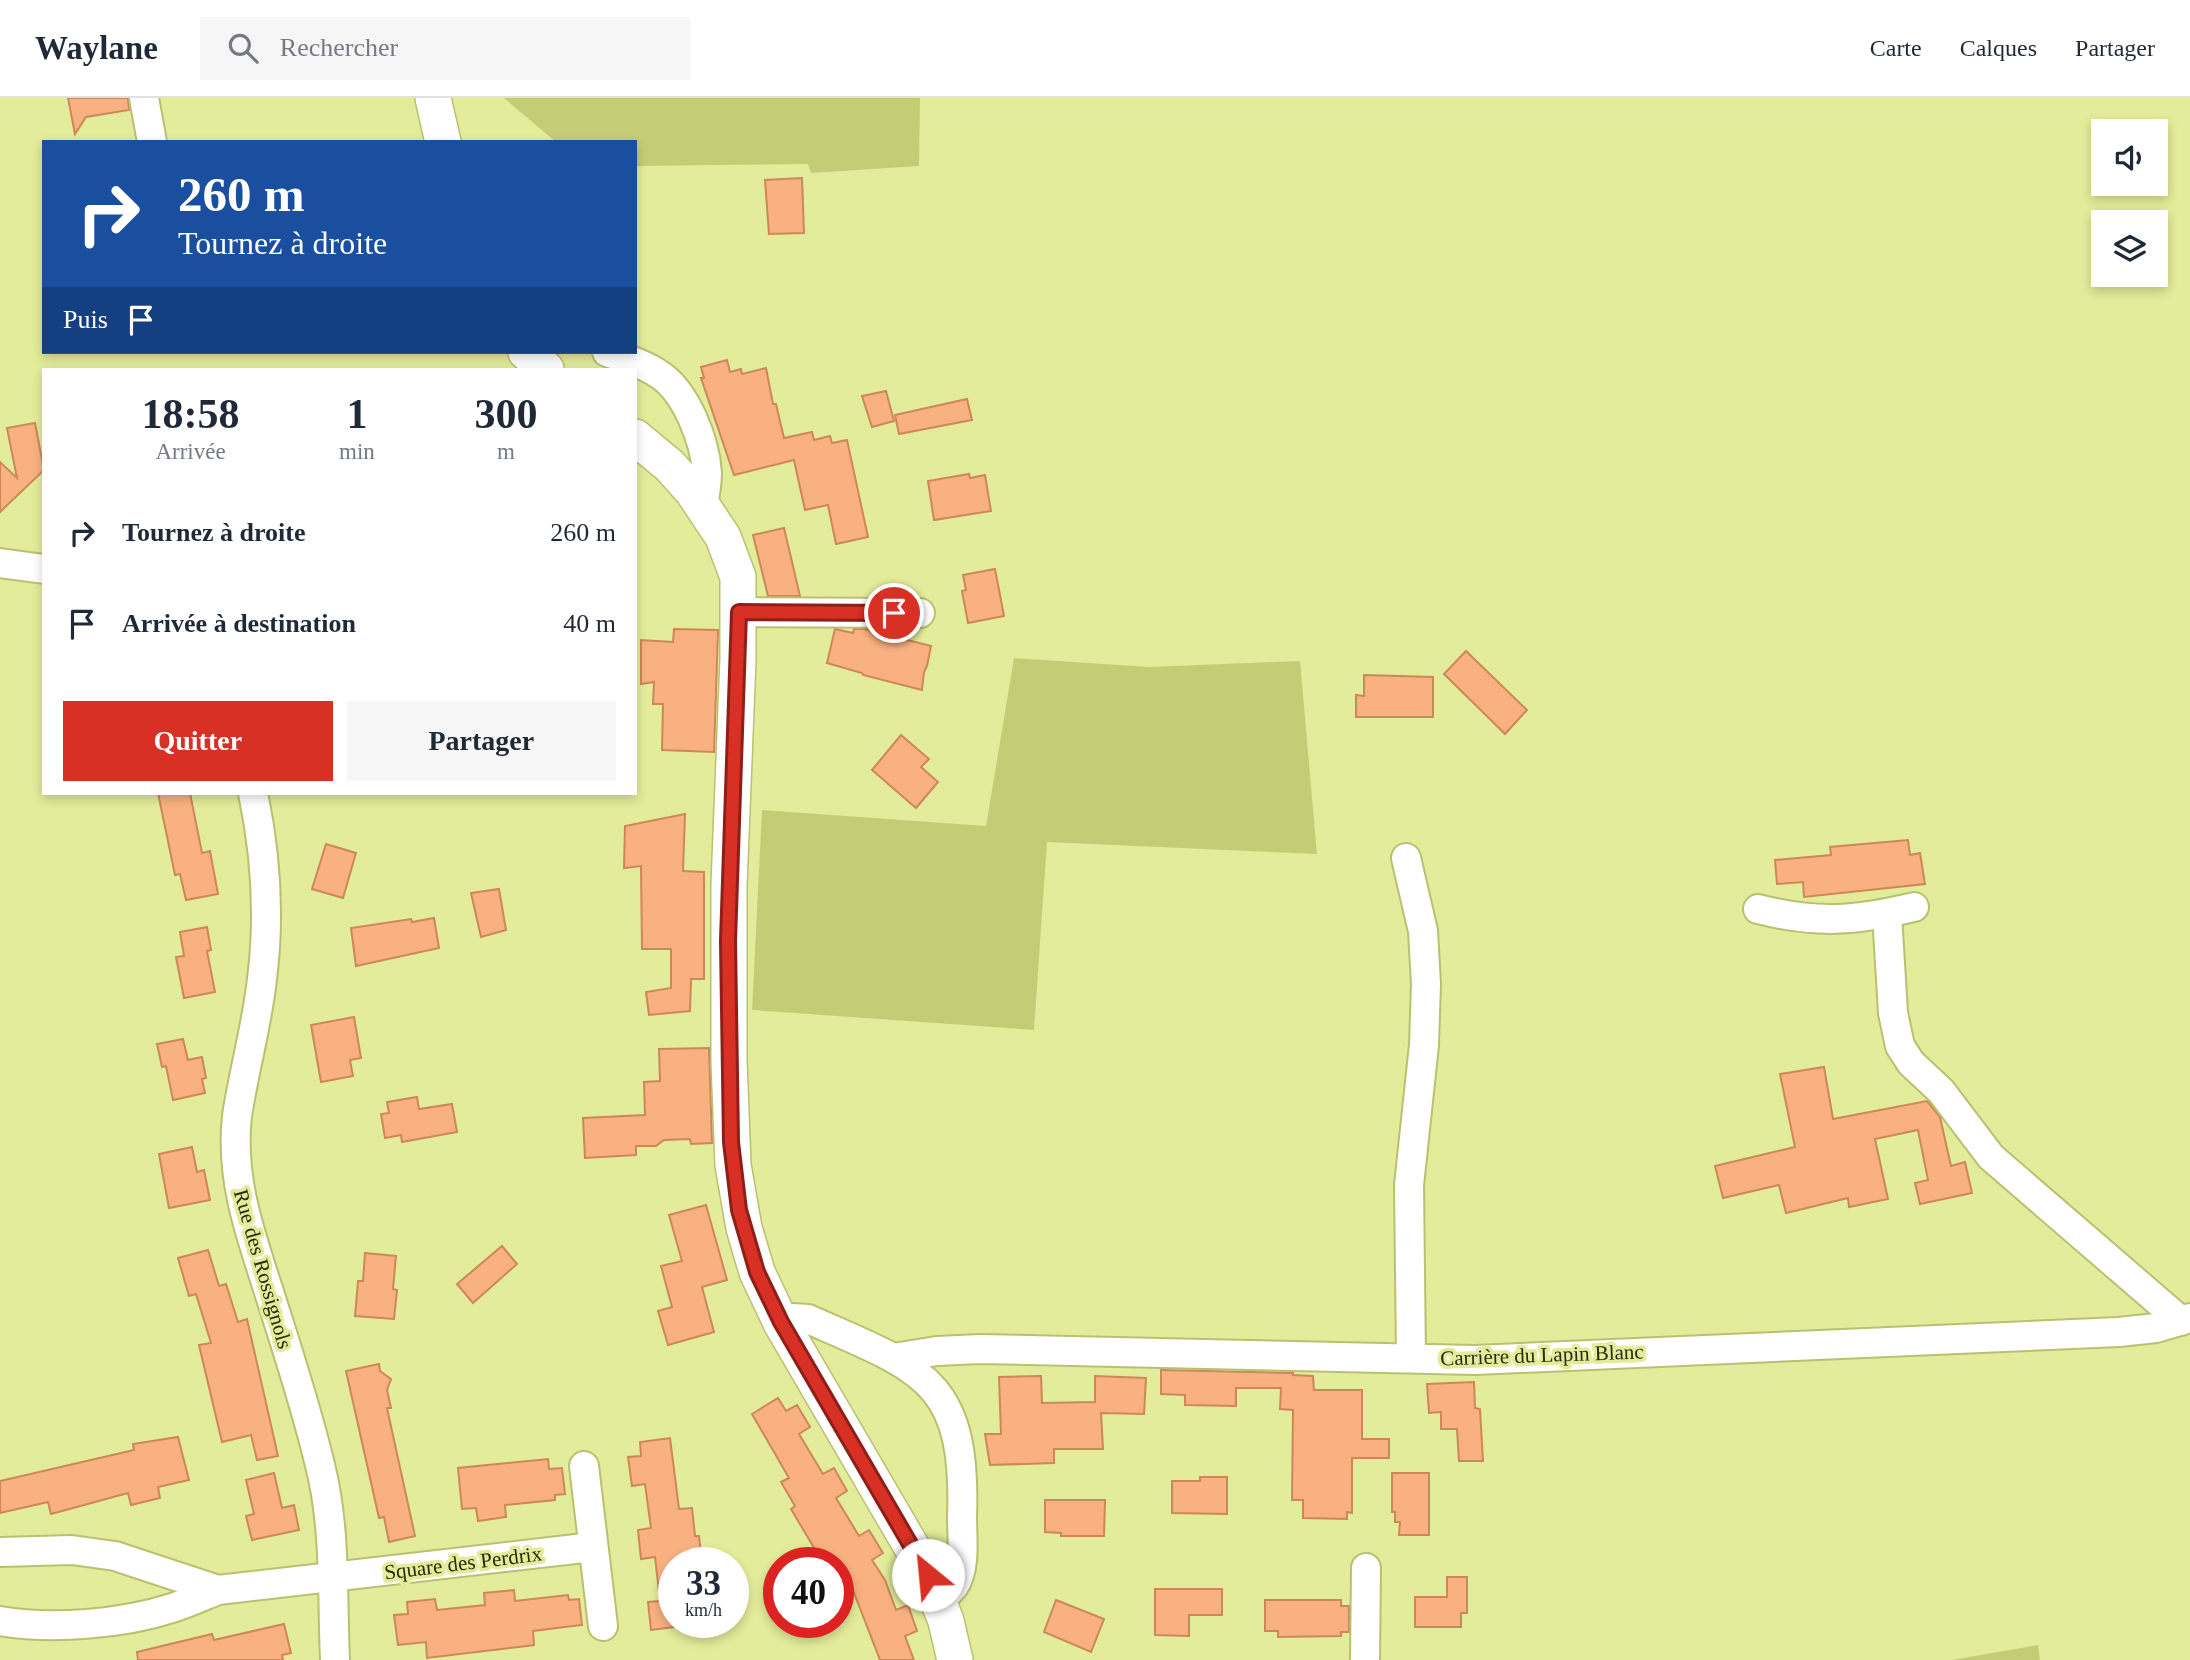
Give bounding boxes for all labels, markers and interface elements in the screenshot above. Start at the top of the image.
search box [200,17,690,80]
icon: search [224,29,262,67]
text: Waylane [35,30,158,66]
text: Rechercher [280,33,398,62]
text: Carte [1870,35,1922,61]
text: Calques [1960,35,2037,61]
text: Partager [2075,35,2155,61]
map controls [2091,119,2168,287]
button: sound [2091,119,2168,196]
text: 260 m [178,167,305,222]
icon: right [63,168,154,259]
button: layers [2091,210,2168,287]
text: Tournez à droite [178,225,387,261]
icon: arrive [122,301,160,339]
text: Puis [63,305,108,334]
text: 18:58 [142,391,240,437]
text: 1 [346,391,367,437]
text: 300 [474,391,537,437]
text: Arrivée [155,439,226,464]
text: min [339,439,375,464]
text: m [497,439,515,464]
icon: right [63,514,101,552]
text: Tournez à droite [122,518,305,547]
text: 260 m [550,518,616,547]
pin [864,583,924,643]
icon: arrive [875,594,913,632]
icon: arrive [63,605,101,643]
text: Arrivée à destination [122,609,356,638]
text: 40 m [563,609,616,638]
button: Quitter [63,701,333,781]
button: Partager [347,701,616,781]
street label: Rue des Rossignols [229,1187,297,1351]
street label: Carrière du Lapin Blanc [1440,1339,1644,1371]
position arrow [891,1538,965,1612]
street label: Square des Perdrix [383,1541,544,1585]
speed limit sign: 40 [763,1547,854,1638]
text: 33 [686,1564,721,1603]
text: km/h [685,1600,722,1620]

